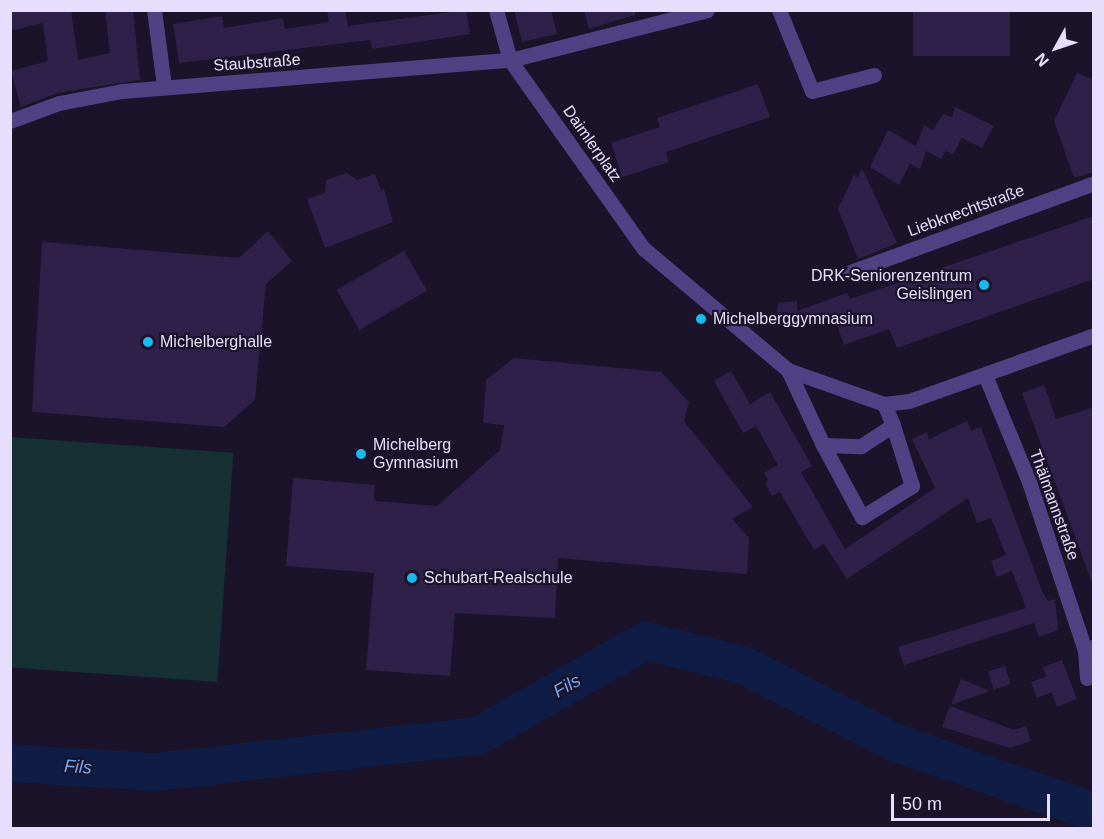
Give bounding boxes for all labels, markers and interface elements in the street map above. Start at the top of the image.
north arrow [1026,18,1086,78]
street label: Staubstraße [213,50,301,76]
text: N [1032,50,1052,70]
street label: Daimlerplatz [559,102,625,186]
street label: Liebknechtstraße [905,181,1027,241]
place label: DRK-Seniorenzentrum Geislingen [811,266,972,304]
marker: DRK-Seniorenzentrum Geislingen [977,278,991,292]
place label: Michelberggymnasium [713,309,873,329]
marker: Michelberggymnasium [694,312,708,326]
place label: Michelberghalle [160,332,272,352]
marker: Michelberghalle [141,335,155,349]
place label: Michelberg Gymnasium [373,435,458,473]
marker: Michelberg Gymnasium [354,447,368,461]
street label: Thälmannstraße [1025,447,1083,563]
place label: Schubart-Realschule [424,568,573,588]
marker: Schubart-Realschule [405,571,419,585]
water label: Fils [549,670,585,702]
water label: Fils [63,755,93,779]
scale bar [894,782,1053,820]
text: 50 m [902,794,942,814]

